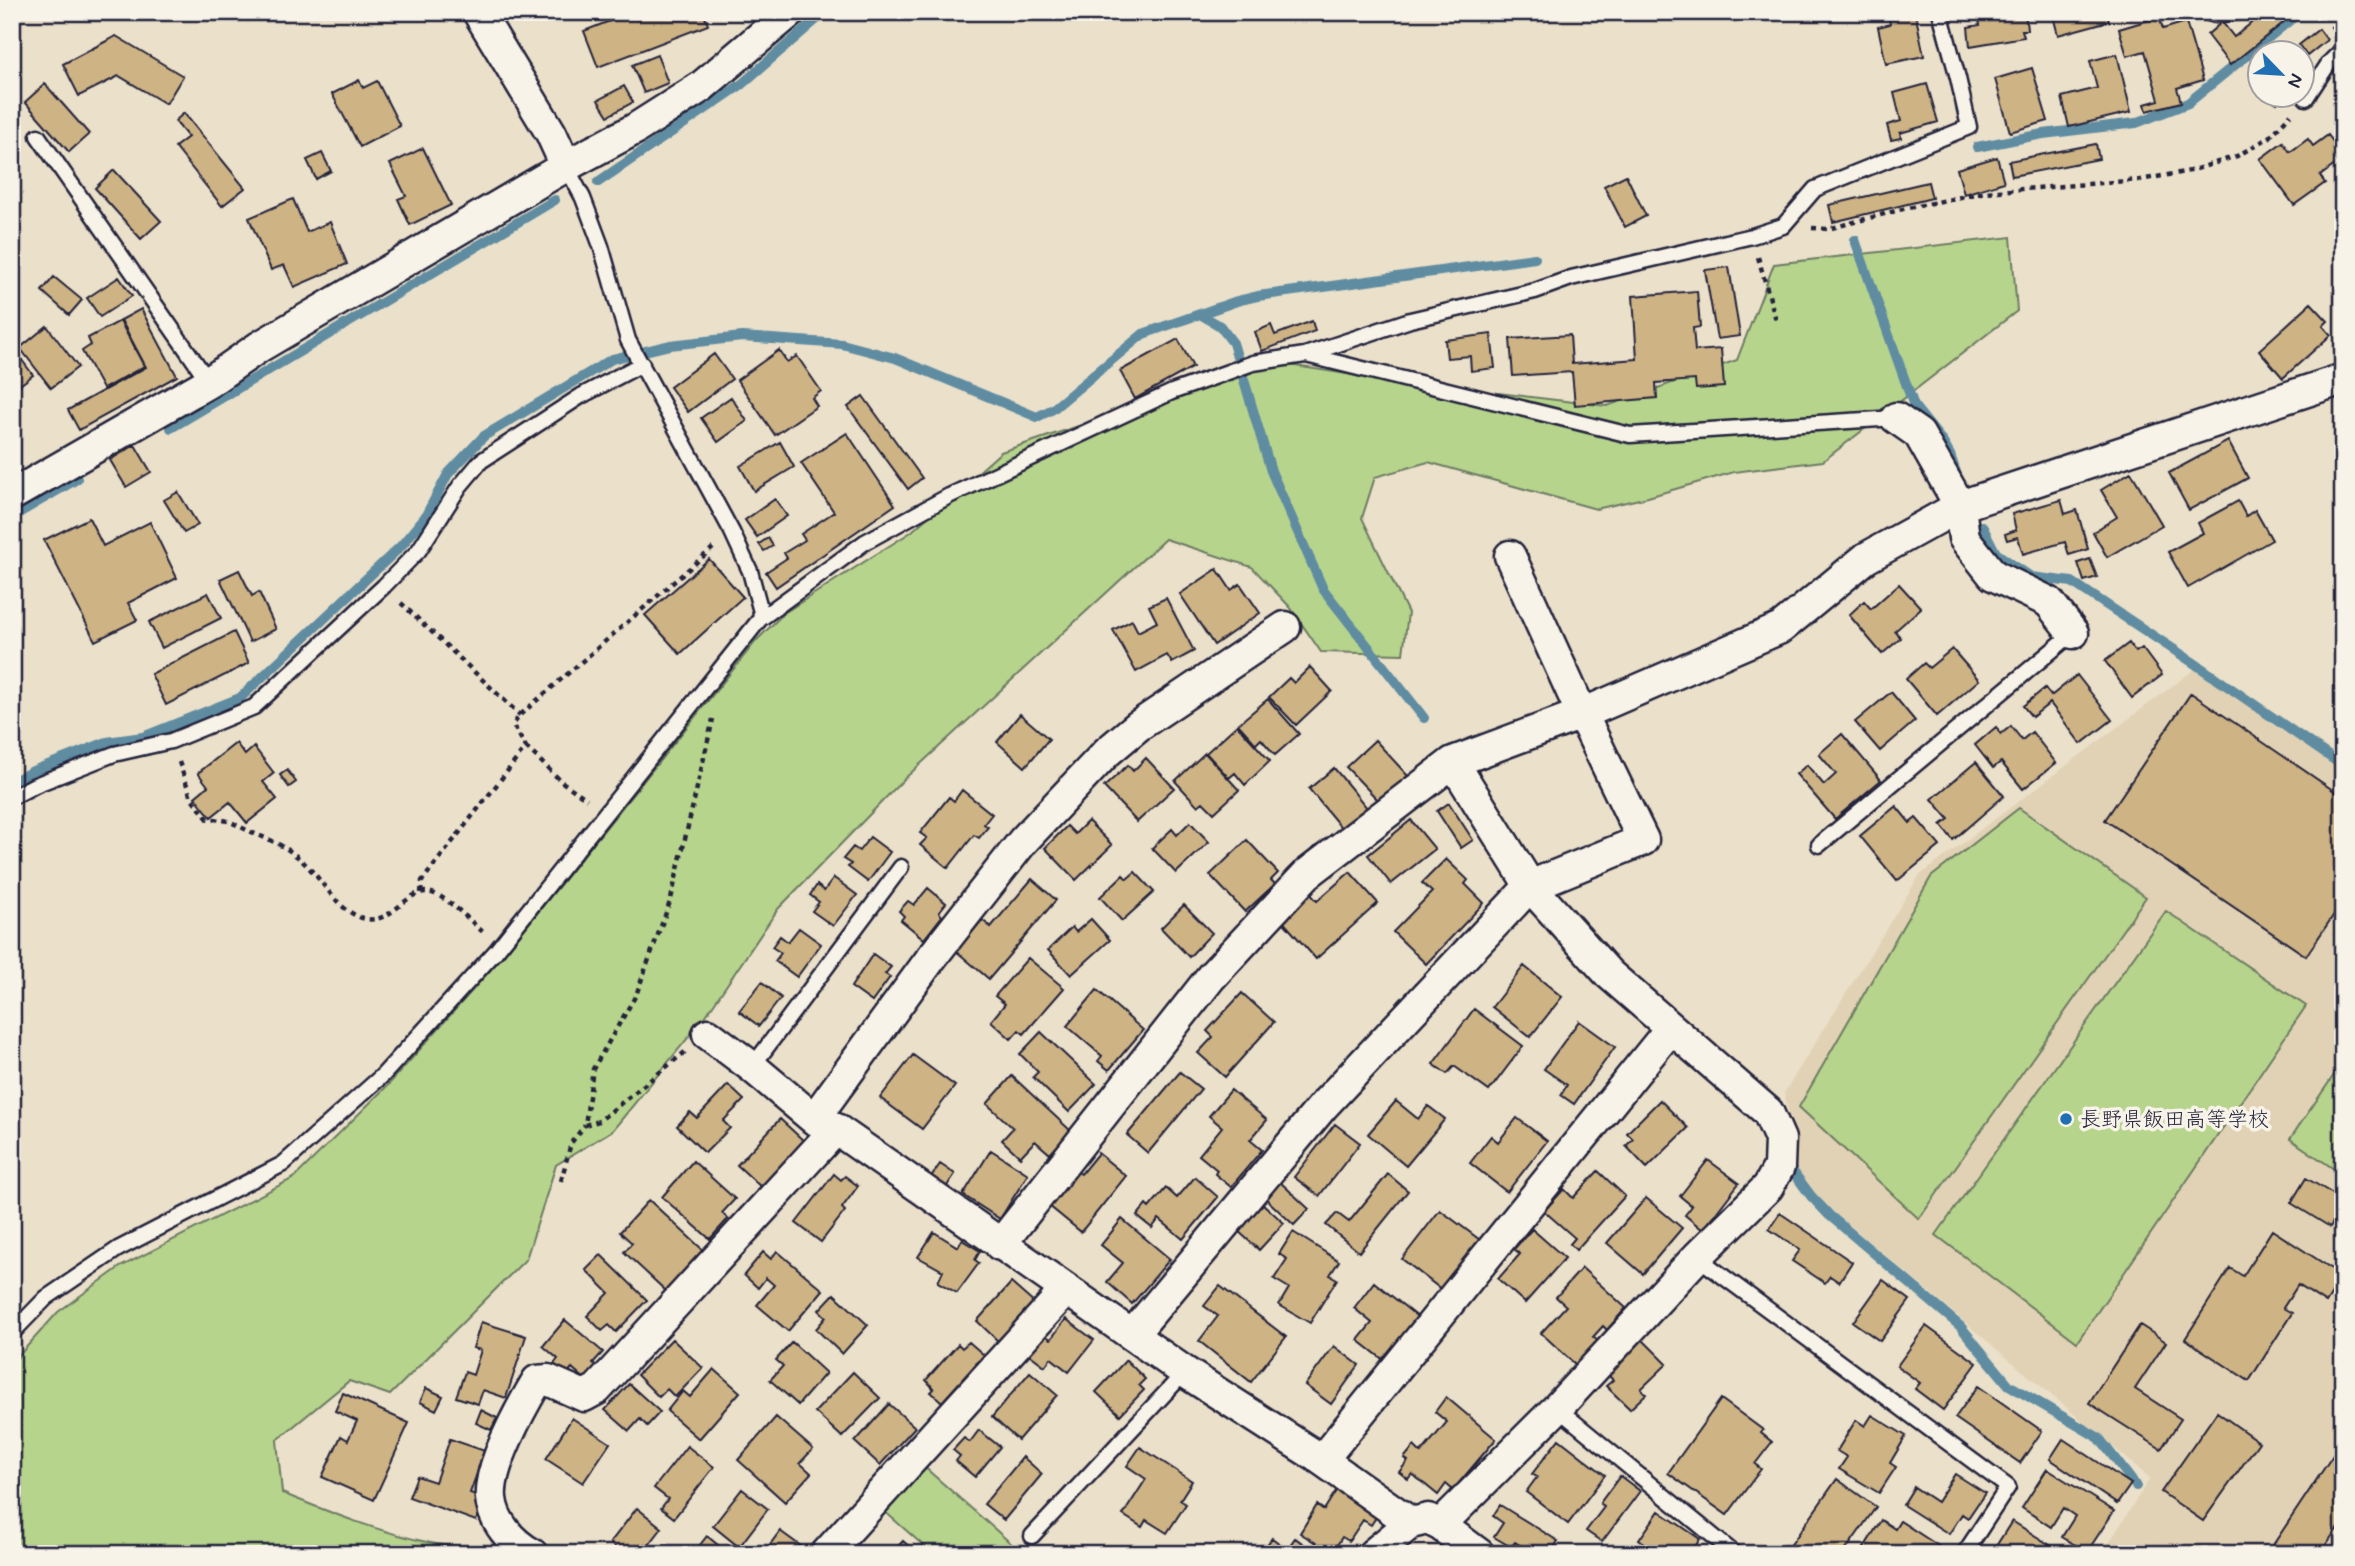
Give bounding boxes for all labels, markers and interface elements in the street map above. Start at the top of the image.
north arrow [2246,38,2316,108]
text: N [2281,70,2309,92]
place label: 長野県飯田高等学校 [2080,1106,2269,1134]
marker: 長野県飯田高等学校 [2058,1111,2074,1127]

